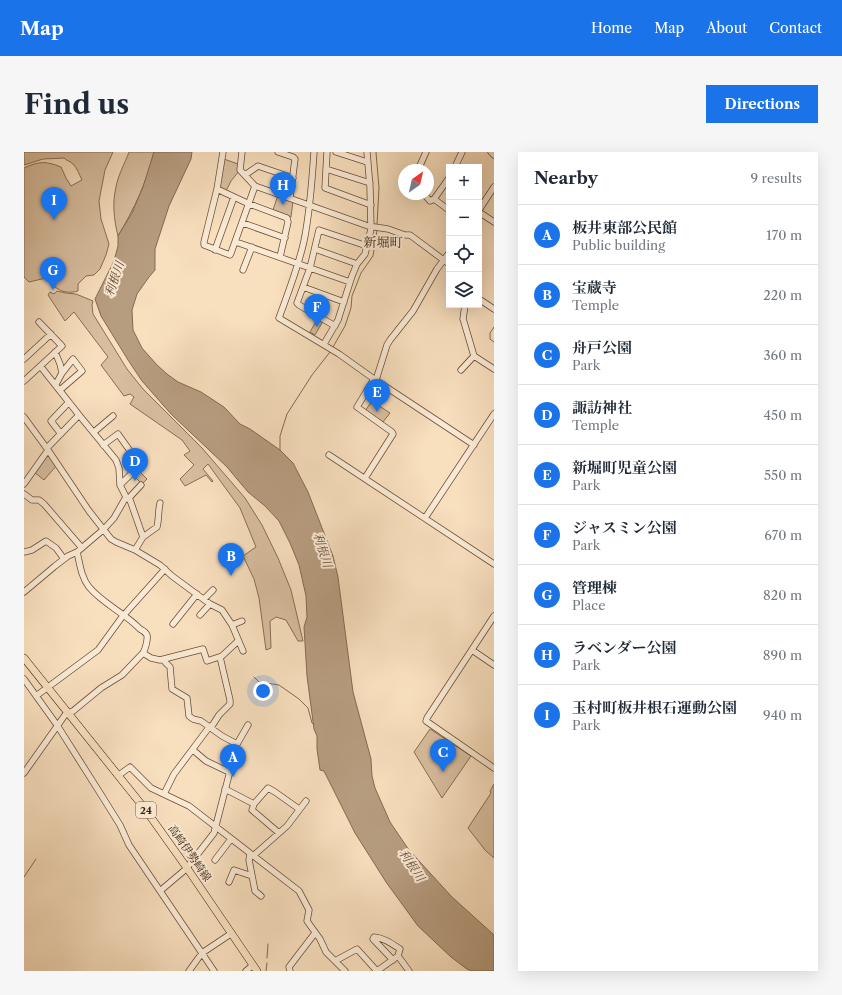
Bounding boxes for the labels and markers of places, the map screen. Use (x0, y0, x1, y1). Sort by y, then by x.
pin: H (270, 172, 296, 205)
pin: I (41, 187, 67, 220)
pin: G (40, 257, 66, 290)
pin: F (304, 294, 330, 327)
pin: E (364, 379, 390, 412)
pin: D (122, 448, 148, 481)
pin: B (218, 543, 244, 576)
pin: C (430, 739, 456, 772)
pin: A (220, 744, 246, 777)

